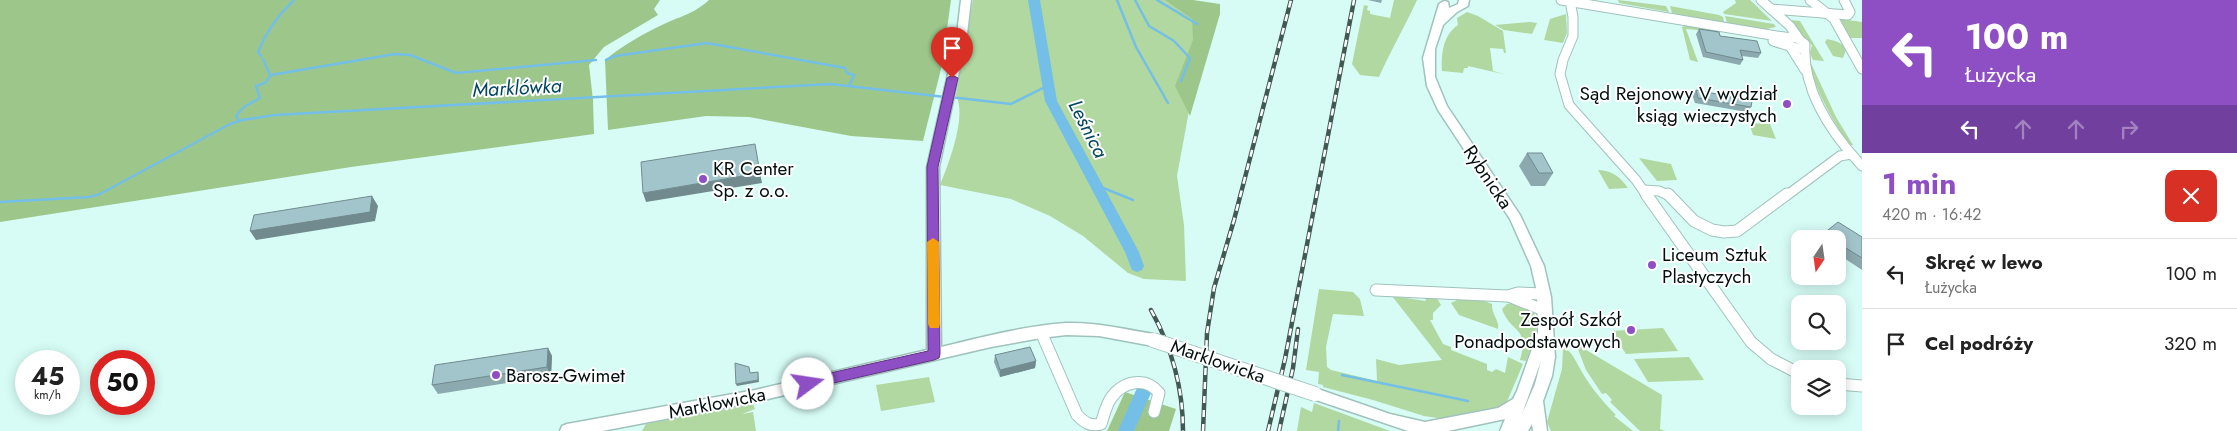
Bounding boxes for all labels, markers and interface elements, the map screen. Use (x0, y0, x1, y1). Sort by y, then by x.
text: 100 m (1965, 12, 2068, 62)
icon: left (1882, 20, 1947, 85)
pin (931, 27, 973, 78)
icon: arrive (938, 34, 966, 62)
text: Łużycka (1965, 58, 2036, 90)
water label: Marklówka (472, 71, 562, 105)
place label: Sąd Rejonowy V wydział ksiąg wieczystych (1580, 80, 1778, 129)
water label: Leśnica (1061, 95, 1115, 163)
marker: Sąd Rejonowy V wydział ksiąg wieczystych (1781, 98, 1793, 110)
icon: left (1956, 115, 1984, 143)
icon: ahead (2009, 115, 2037, 143)
icon: ahead (2062, 115, 2090, 143)
icon: right (2115, 115, 2143, 143)
street label: Rybnicka (1457, 140, 1519, 214)
place label: KR Center Sp. z o.o. (713, 155, 794, 204)
text: 1 min (1882, 162, 1956, 205)
button: close (2165, 170, 2217, 222)
marker: KR Center Sp. z o.o. (697, 173, 709, 185)
text: 420 m · 16:42 (1882, 203, 1981, 226)
north arrow (1791, 230, 1846, 285)
map controls (1791, 230, 1846, 415)
place label: Liceum Sztuk Plastyczych (1662, 241, 1768, 290)
text: Skręć w lewo (1925, 249, 2043, 276)
marker: Liceum Sztuk Plastyczych (1646, 259, 1658, 271)
icon: left (1882, 260, 1910, 288)
text: 100 m (2165, 260, 2217, 287)
text: Łużycka (1925, 276, 1977, 299)
button: search (1791, 295, 1846, 350)
place label: Zespół Szkół Ponadpodstawowych (1454, 306, 1622, 355)
marker: Zespół Szkół Ponadpodstawowych (1625, 324, 1637, 336)
icon: arrive (1882, 330, 1910, 358)
text: Cel podróży (1925, 330, 2033, 357)
text: 320 m (2164, 330, 2217, 357)
street label: Marklowicka (1167, 332, 1269, 390)
speed limit sign: 50 (90, 350, 155, 415)
position arrow (781, 357, 833, 409)
text: 45 (31, 358, 64, 394)
button: layers (1791, 360, 1846, 415)
place label: Barosz-Gwimet (506, 362, 625, 389)
marker: Barosz-Gwimet (490, 369, 502, 381)
street label: Marklowicka (666, 380, 768, 426)
text: km/h (34, 386, 61, 404)

